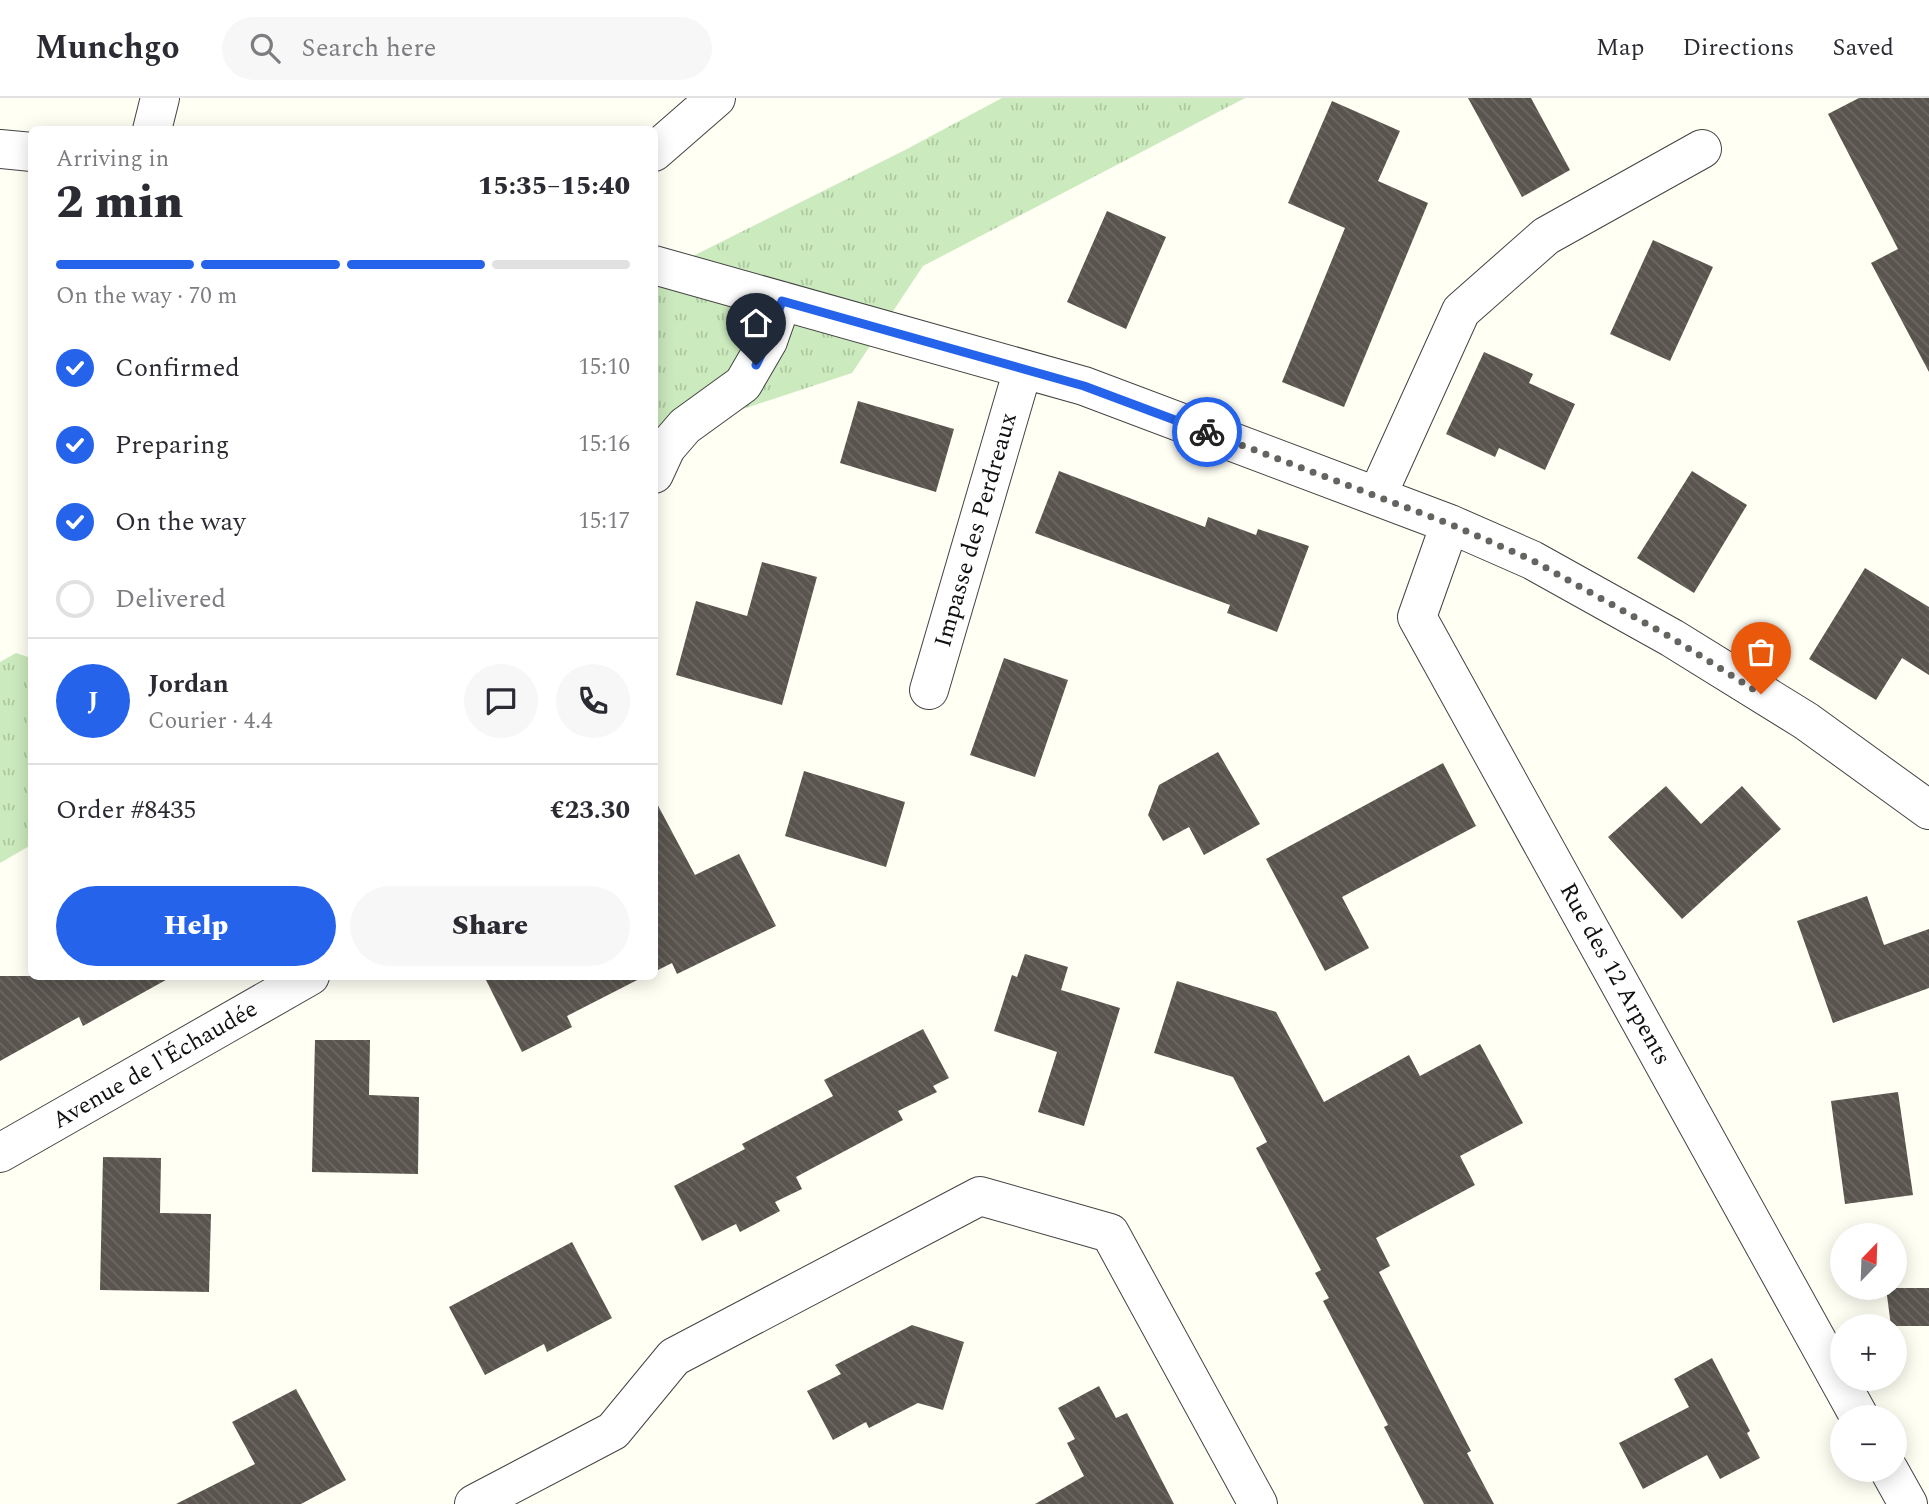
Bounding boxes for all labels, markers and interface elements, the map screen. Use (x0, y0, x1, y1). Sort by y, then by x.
search box (222, 17, 712, 80)
text: Munchgo (35, 23, 180, 73)
text: Search here (302, 28, 436, 68)
icon: search (246, 29, 284, 67)
text: Map (1596, 30, 1644, 66)
text: Directions (1682, 30, 1794, 66)
text: Saved (1832, 30, 1894, 66)
text: Arriving in (56, 142, 169, 177)
text: 15:35–15:40 (478, 166, 630, 206)
text: 2 min (56, 168, 183, 238)
text: On the way · 70 m (56, 279, 237, 314)
pin (726, 293, 786, 365)
icon: home (737, 304, 775, 342)
text: Confirmed (115, 348, 240, 388)
icon: check (56, 349, 94, 387)
text: 15:10 (578, 350, 630, 385)
courier (1172, 397, 1242, 467)
street label: Impasse des Perdreaux (925, 408, 1027, 652)
icon: bike (1188, 413, 1226, 451)
text: Preparing (115, 425, 229, 465)
icon: check (56, 426, 94, 464)
text: 15:16 (578, 427, 630, 462)
text: On the way (115, 502, 246, 542)
icon: check (56, 503, 94, 541)
text: 15:17 (578, 504, 630, 539)
text: Delivered (115, 579, 226, 619)
pin (1731, 622, 1791, 694)
icon: bag (1742, 633, 1780, 671)
text: Jordan (148, 664, 229, 704)
button: chat (464, 664, 538, 738)
button: phone (556, 664, 630, 738)
text: J (87, 681, 99, 721)
text: Courier · 4.4 (148, 704, 273, 739)
text: Order #8435 (56, 790, 196, 830)
text: €23.30 (550, 790, 630, 830)
street label: Rue des 12 Arpents (1550, 876, 1680, 1072)
button: Help (56, 886, 336, 966)
button: Share (350, 886, 630, 966)
street label: Avenue de l'Échaudée (45, 991, 265, 1139)
north arrow (1830, 1223, 1908, 1300)
map controls (1830, 1223, 1907, 1482)
button: + (1830, 1314, 1907, 1391)
button: − (1830, 1405, 1907, 1482)

